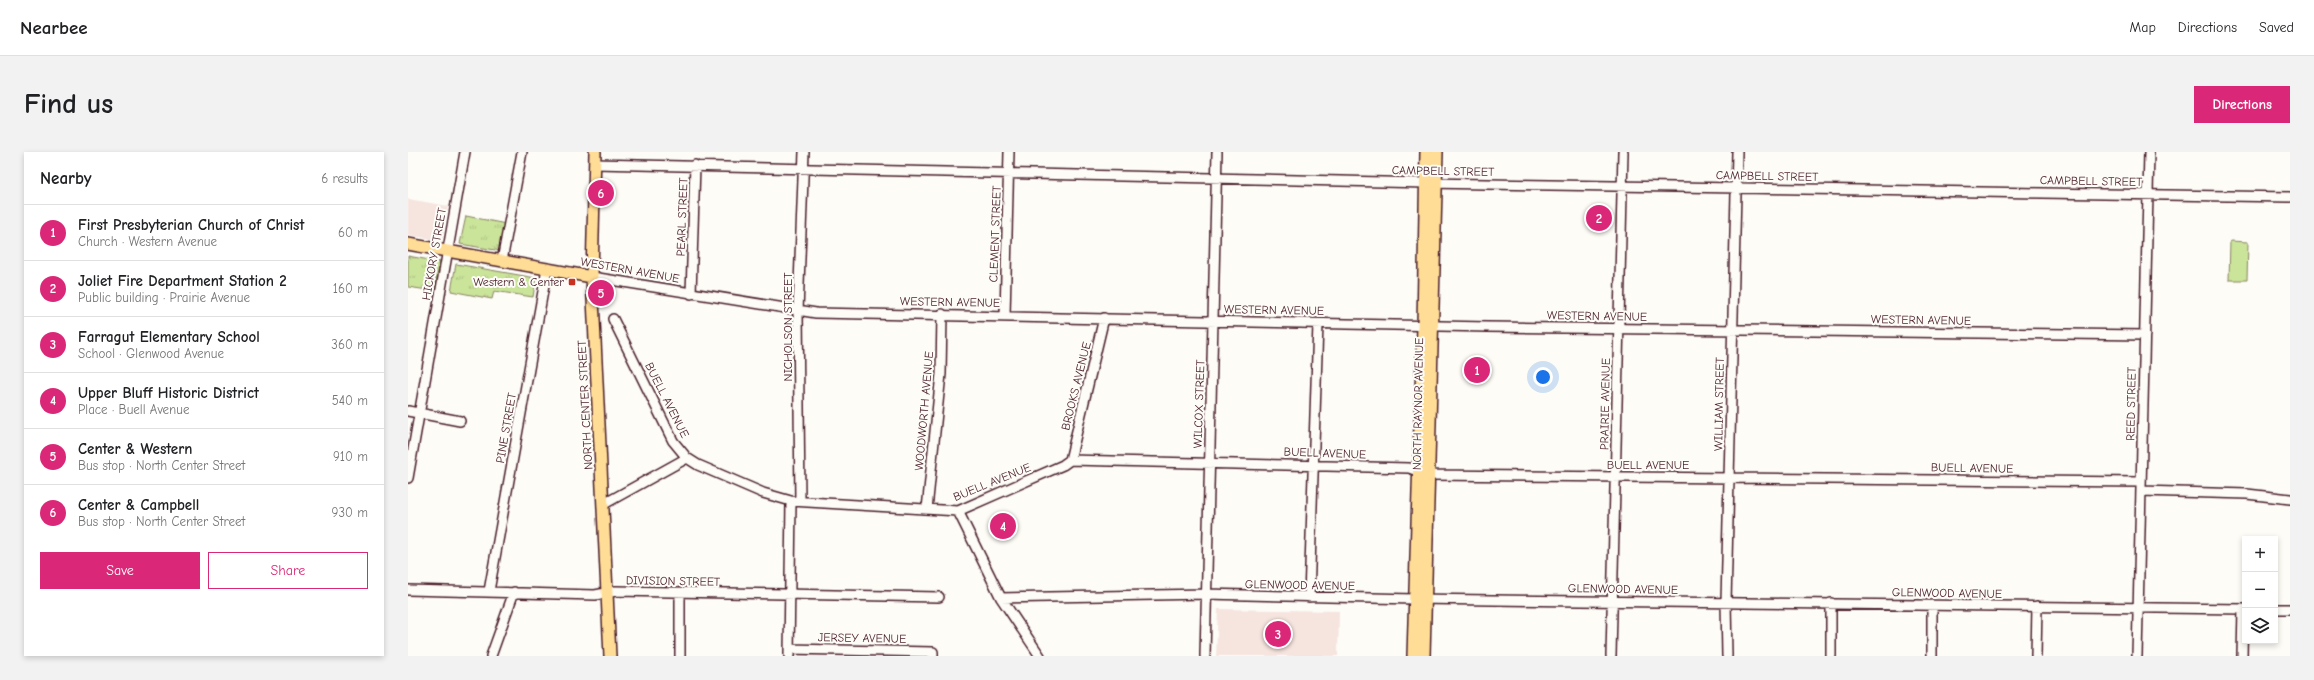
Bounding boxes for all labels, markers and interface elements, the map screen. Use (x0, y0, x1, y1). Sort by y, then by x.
text: Nearbee (20, 17, 88, 39)
text: Map (2129, 19, 2156, 36)
text: Directions (2178, 19, 2237, 36)
text: Saved (2259, 19, 2294, 36)
button: Directions (2194, 86, 2290, 123)
text: Find us (24, 88, 113, 120)
street label: CAMPBELL STREET (1392, 163, 1495, 179)
street label: CAMPBELL STREET (1716, 168, 1819, 184)
text: Nearby (40, 169, 91, 188)
text: 6 results (321, 171, 368, 186)
street label: CAMPBELL STREET (2040, 173, 2143, 189)
street label: PEARL STREET (674, 177, 690, 257)
pin: 6 (588, 178, 614, 208)
street label: CLEMENT STREET (986, 185, 1004, 283)
pin: 2 (1586, 203, 1612, 233)
street label: HICKORY STREET (419, 206, 449, 301)
text: First Presbyterian Church of Christ (78, 216, 304, 234)
text: 1 (50, 225, 56, 240)
text: 60 m (338, 225, 368, 240)
text: Church · Western Avenue (78, 234, 217, 249)
street label: WESTERN AVENUE (579, 254, 681, 286)
text: Joliet Fire Department Station 2 (78, 272, 287, 290)
street label: NICHOLSON STREET (781, 272, 795, 382)
place label: Western & Center (473, 275, 564, 289)
marker: Western & Center (567, 277, 577, 287)
pin: 5 (588, 278, 614, 308)
text: 2 (50, 281, 56, 296)
text: 160 m (333, 281, 368, 296)
text: Public building · Prairie Avenue (78, 290, 250, 305)
street label: WESTERN AVENUE (900, 294, 1000, 310)
street label: WESTERN AVENUE (1224, 302, 1324, 318)
street label: WESTERN AVENUE (1547, 308, 1647, 324)
street label: WESTERN AVENUE (1871, 312, 1971, 328)
text: Farragut Elementary School (78, 328, 260, 346)
text: 3 (50, 337, 56, 352)
text: 360 m (331, 337, 368, 352)
street label: NORTH RAYNOR AVENUE (1410, 338, 1426, 470)
street label: NORTH CENTER STREET (575, 339, 595, 470)
street label: BROOKS AVENUE (1058, 340, 1094, 432)
text: School · Glenwood Avenue (78, 346, 224, 361)
street label: WOODWORTH AVENUE (912, 351, 936, 471)
pin: 1 (1464, 355, 1490, 385)
street label: WILLIAM STREET (1711, 356, 1727, 451)
street label: PRAIRIE AVENUE (1597, 358, 1613, 450)
street label: WILCOX STREET (1190, 359, 1208, 449)
street label: BUELL AVENUE (642, 360, 692, 440)
street label: REED STREET (2123, 366, 2139, 441)
your location (1533, 367, 1553, 387)
text: Upper Bluff Historic District (78, 384, 259, 402)
street label: PINE STREET (493, 391, 519, 464)
text: 4 (50, 393, 56, 408)
text: 540 m (332, 393, 368, 408)
text: Place · Buell Avenue (78, 402, 189, 417)
text: Center & Western (78, 440, 192, 458)
street label: BUELL AVENUE (1284, 445, 1366, 461)
text: 5 (50, 449, 56, 464)
text: 910 m (333, 449, 368, 464)
text: Bus stop · North Center Street (78, 458, 245, 473)
street label: BUELL AVENUE (1607, 458, 1689, 472)
street label: BUELL AVENUE (951, 460, 1033, 504)
street label: BUELL AVENUE (1931, 460, 2013, 476)
text: Center & Campbell (78, 496, 199, 514)
text: 6 (50, 505, 56, 520)
text: 930 m (332, 505, 368, 520)
pin: 4 (990, 511, 1016, 541)
text: Bus stop · North Center Street (78, 514, 245, 529)
map controls (2242, 536, 2278, 644)
button: + (2242, 536, 2278, 572)
button: Save (40, 552, 200, 589)
button: Share (208, 552, 368, 589)
button: − (2242, 572, 2278, 608)
street label: DIVISION STREET (626, 573, 721, 589)
street label: GLENWOOD AVENUE (1245, 577, 1355, 593)
street label: GLENWOOD AVENUE (1568, 581, 1678, 597)
street label: GLENWOOD AVENUE (1892, 585, 2002, 601)
button: layers (2242, 608, 2278, 644)
pin: 3 (1265, 619, 1291, 649)
street label: JERSEY AVENUE (818, 630, 906, 646)

